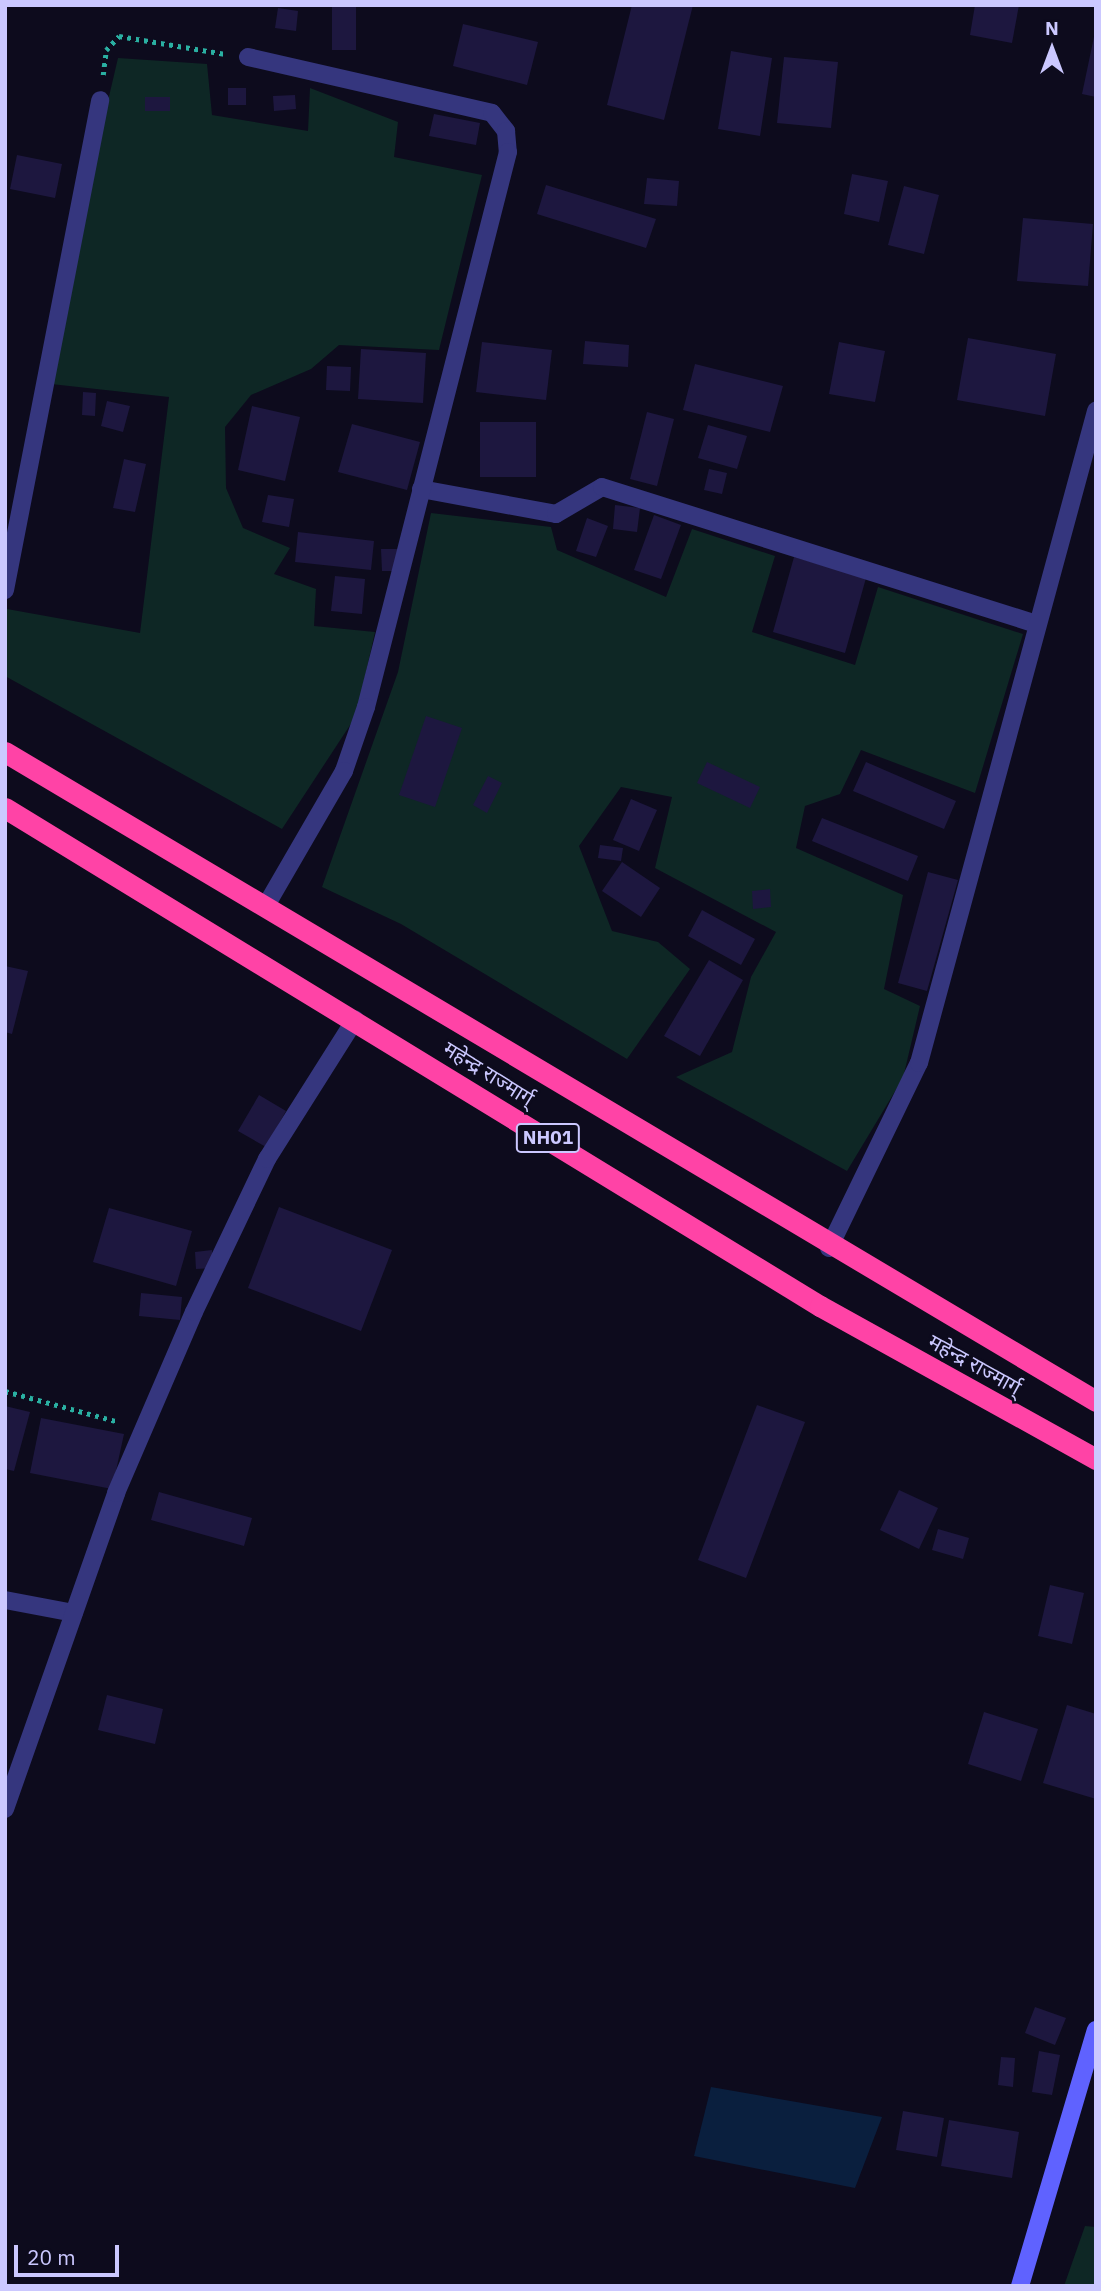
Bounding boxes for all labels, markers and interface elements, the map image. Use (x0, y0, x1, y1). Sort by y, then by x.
north arrow (1017, 14, 1087, 84)
text: N (1045, 16, 1059, 40)
street label: महेन्द्र राज्मार्ग् (439, 1035, 539, 1111)
road number: NH01 (515, 1122, 581, 1154)
street label: महेन्द्र राज्मार्ग् (924, 1328, 1026, 1400)
scale bar (18, 2232, 122, 2276)
text: 20 m (27, 2243, 76, 2271)

